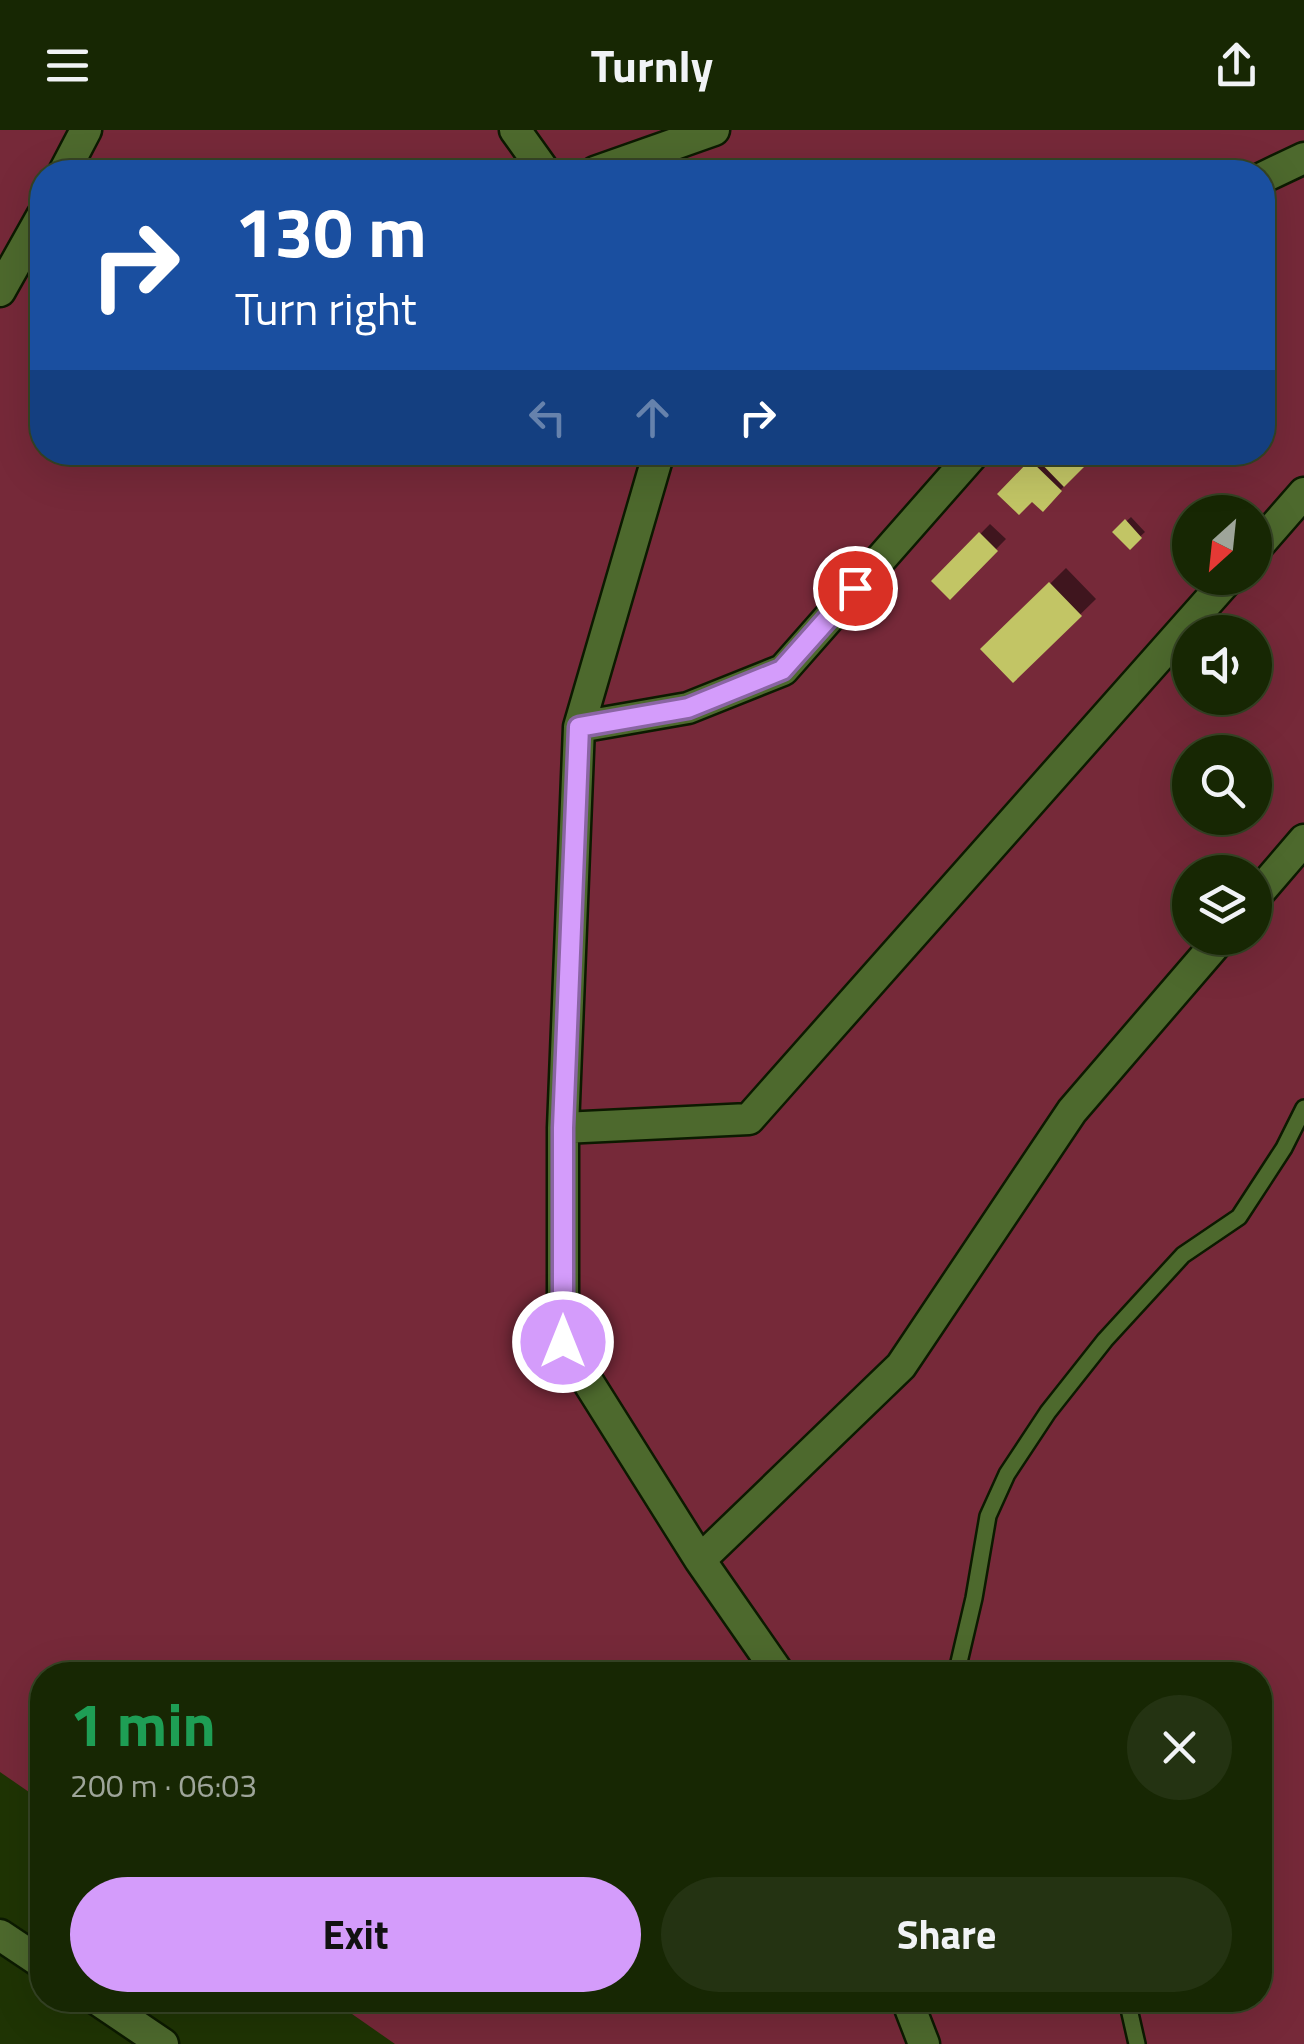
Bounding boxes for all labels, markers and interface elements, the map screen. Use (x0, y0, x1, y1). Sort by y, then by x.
text: Turnly (591, 31, 713, 99)
icon: menu (40, 38, 95, 93)
icon: share (1209, 38, 1264, 93)
text: 130 m (235, 178, 427, 284)
icon: right (70, 200, 200, 330)
text: Turn right (235, 274, 417, 342)
icon: left (520, 390, 575, 445)
icon: ahead (625, 390, 680, 445)
icon: right (730, 390, 785, 445)
north arrow (1172, 495, 1272, 595)
map controls (1172, 495, 1272, 955)
pin (813, 546, 898, 631)
icon: arrive (828, 561, 883, 616)
button: sound (1172, 615, 1272, 715)
button: search (1172, 735, 1272, 835)
button: layers (1172, 855, 1272, 955)
position arrow (511, 1290, 615, 1394)
text: 1 min (70, 1678, 216, 1769)
button: close (1127, 1695, 1232, 1800)
text: 200 m · 06:03 (70, 1761, 257, 1809)
button: Exit (70, 1877, 641, 1992)
button: Share (661, 1877, 1232, 1992)

